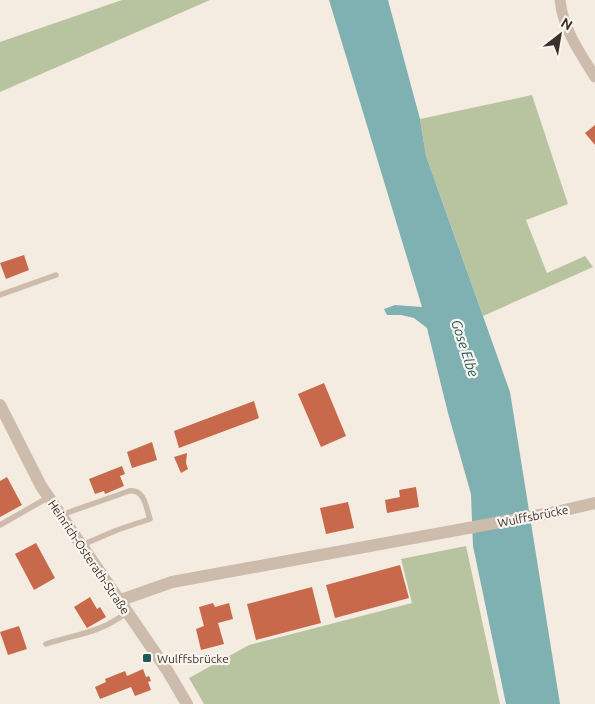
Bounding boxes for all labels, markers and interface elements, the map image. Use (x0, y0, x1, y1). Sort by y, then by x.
north arrow (535, 10, 585, 60)
text: N (558, 14, 575, 33)
water label: Gose Elbe (448, 317, 482, 379)
street label: Heinrich-Osterath-Straße (46, 497, 132, 617)
street label: Wulffsbrücke (497, 503, 569, 529)
marker: Wulffsbrücke (141, 652, 153, 664)
place label: Wulffsbrücke (157, 652, 229, 665)

